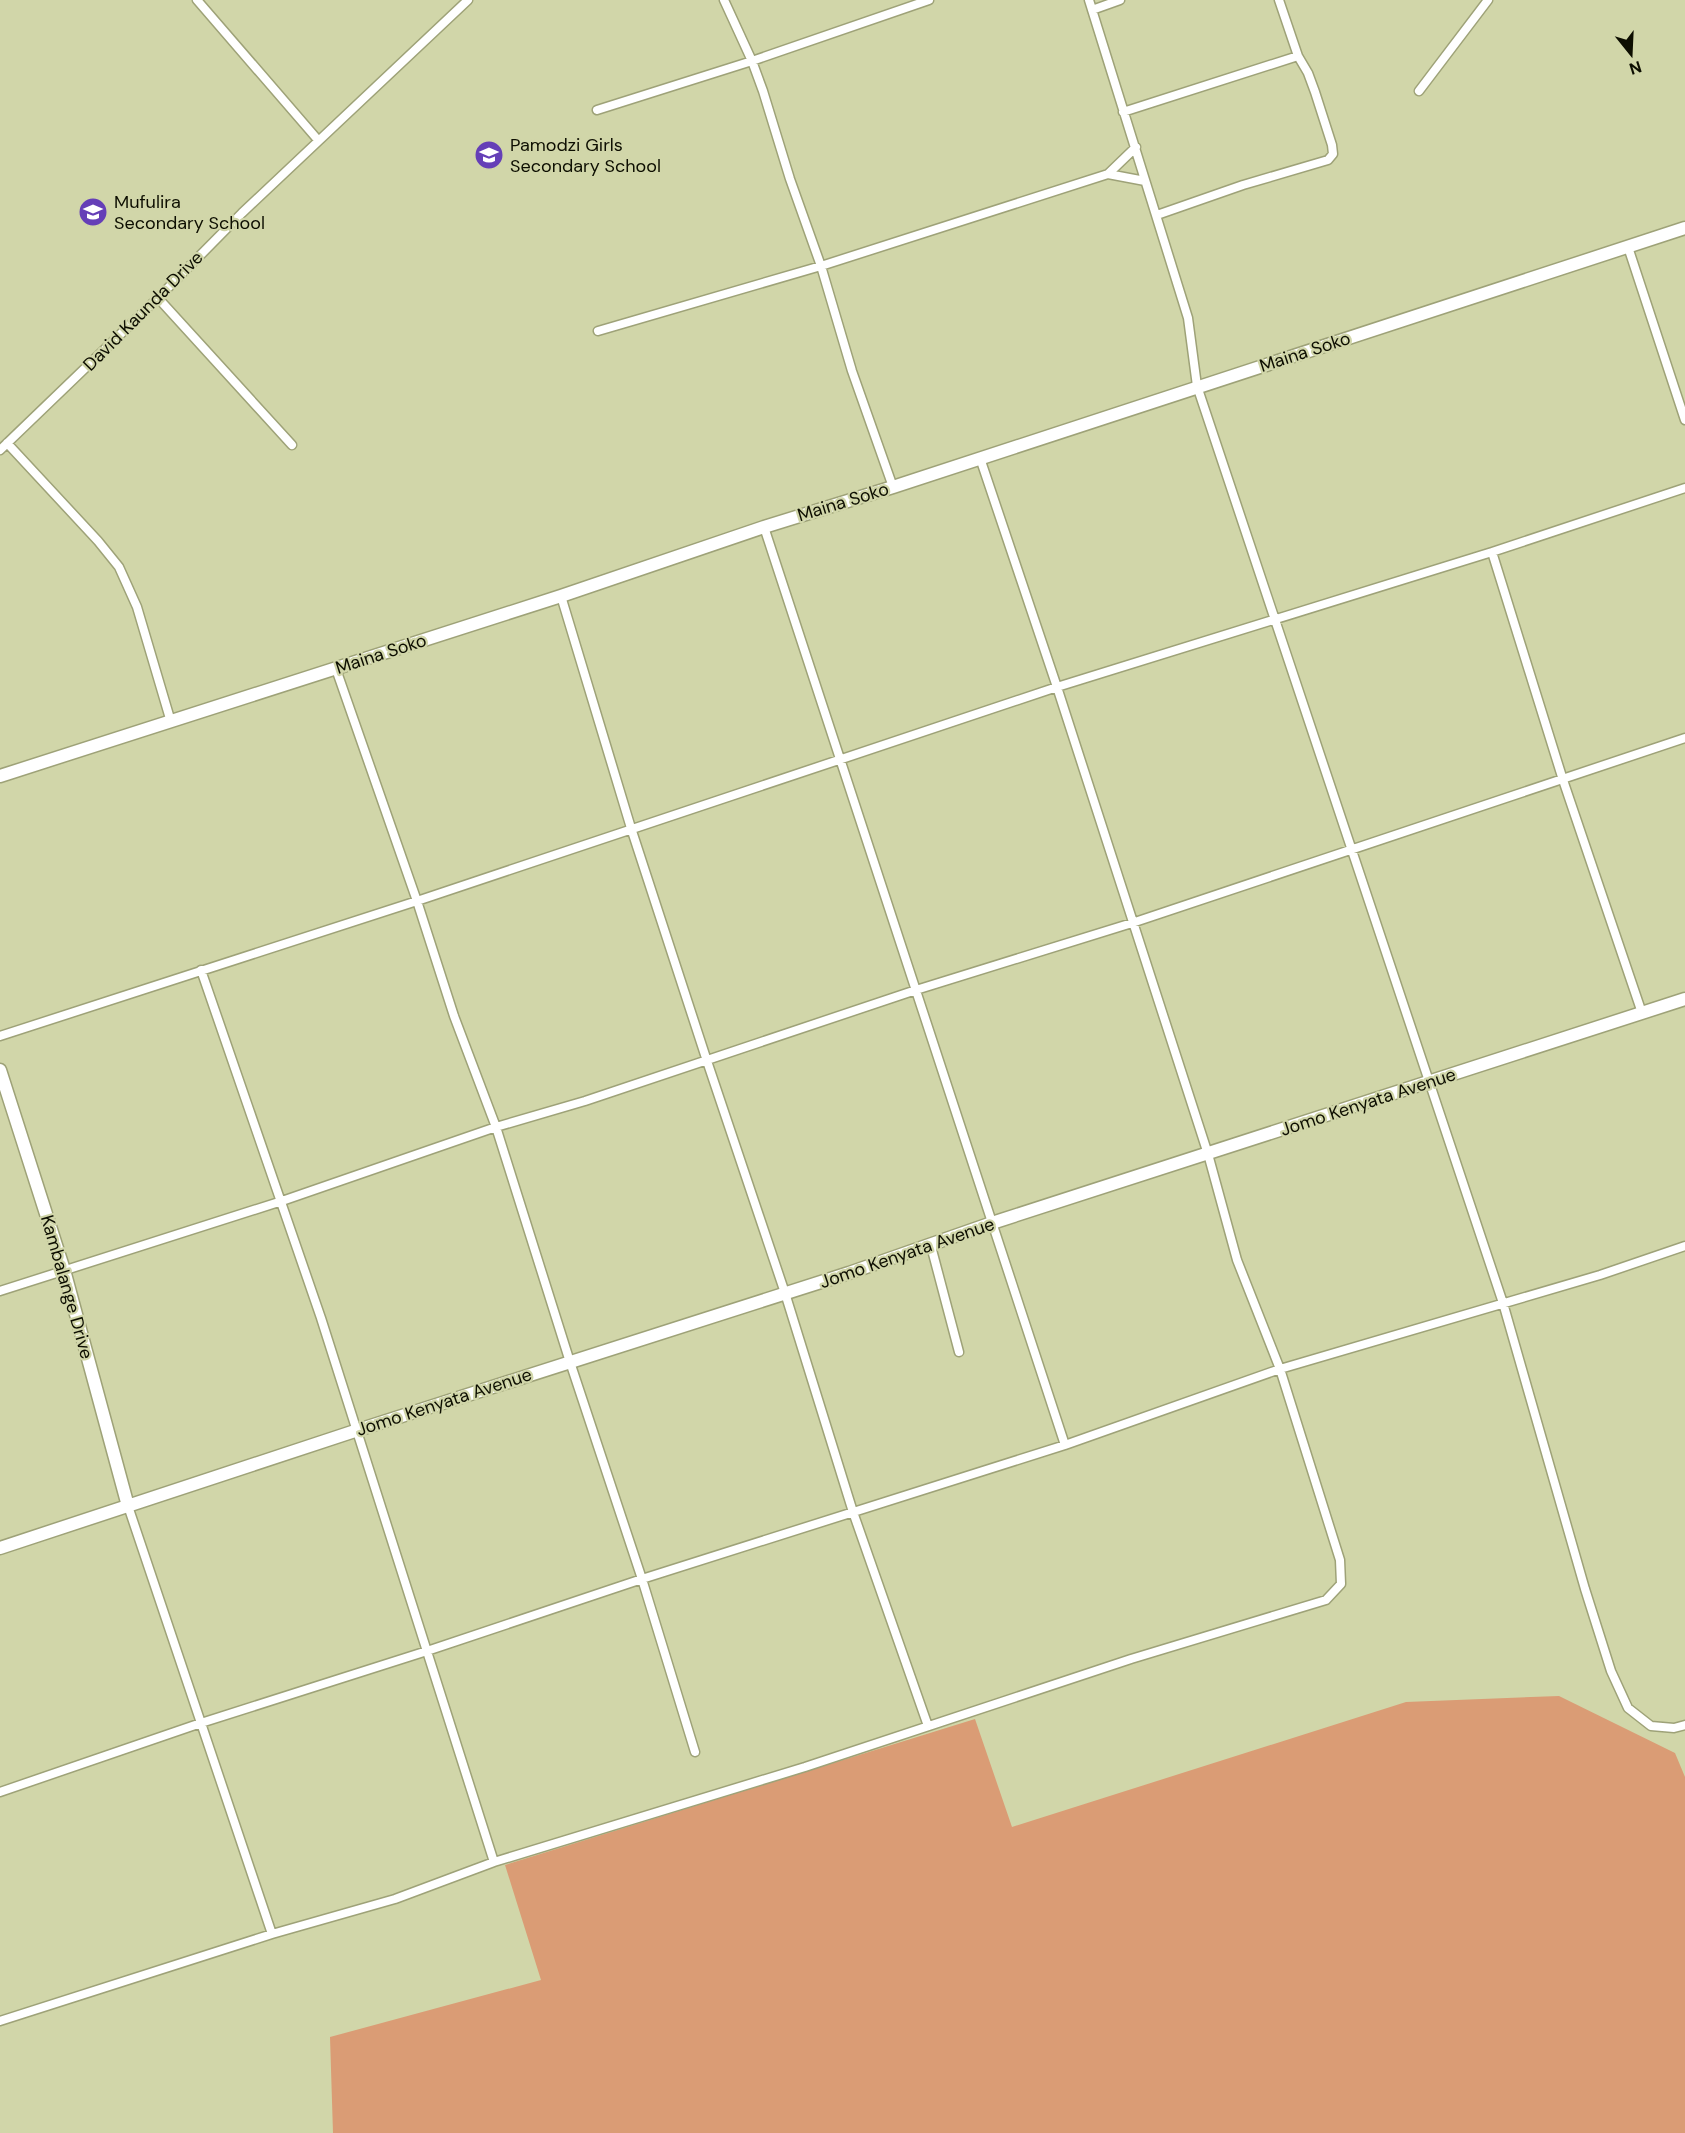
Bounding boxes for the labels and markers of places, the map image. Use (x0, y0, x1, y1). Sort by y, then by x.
place label: Pamodzi Girls Secondary School (510, 133, 661, 178)
school or university icon: Pamodzi Girls Secondary School (473, 139, 505, 171)
place label: Mufulira Secondary School (114, 190, 265, 235)
school or university icon: Mufulira Secondary School (77, 196, 109, 228)

